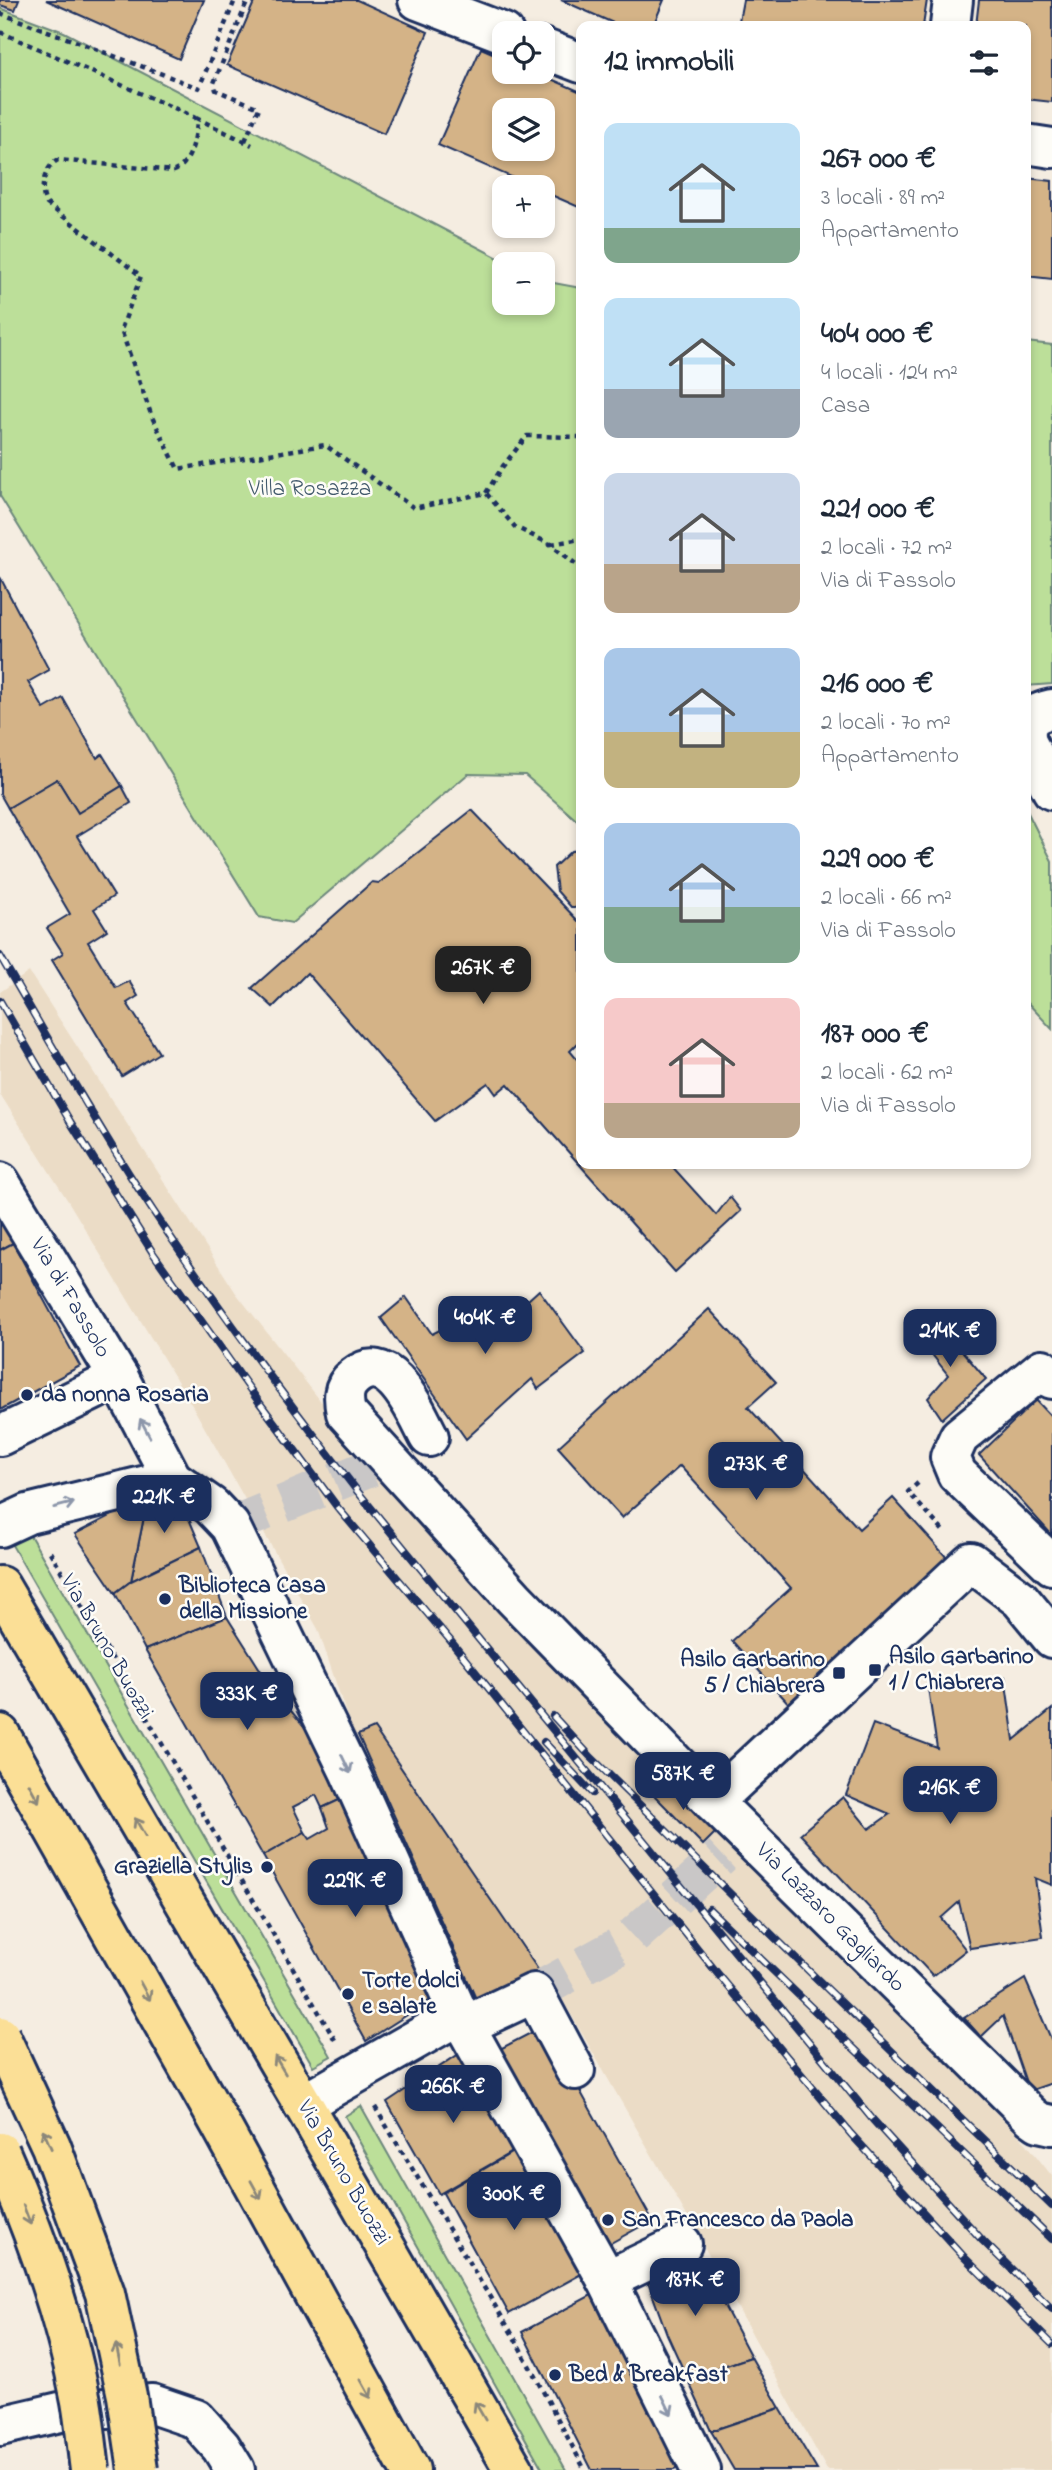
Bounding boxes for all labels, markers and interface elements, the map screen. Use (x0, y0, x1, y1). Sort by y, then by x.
map controls (492, 21, 555, 315)
button: locate (492, 21, 555, 84)
text: 12 immobili (604, 41, 734, 85)
icon: filters (965, 44, 1003, 82)
button: layers (492, 98, 555, 161)
text: 267 000 € (821, 138, 936, 182)
icon: home (660, 151, 744, 235)
button: + (492, 175, 555, 238)
text: 3 locali · 89 m² (821, 182, 945, 215)
text: Appartamento (821, 215, 959, 248)
button: − (492, 252, 555, 315)
text: 404 000 € (821, 313, 933, 357)
icon: home (660, 326, 744, 410)
text: 4 locali · 124 m² (821, 357, 958, 390)
text: Casa (821, 390, 870, 423)
park label: Villa Rosazza (248, 473, 371, 506)
text: 221 000 € (821, 488, 935, 532)
icon: home (660, 501, 744, 585)
text: 2 locali · 72 m² (821, 532, 952, 565)
text: Via di Fassolo (821, 565, 956, 598)
text: 216 000 € (821, 663, 933, 707)
icon: home (660, 676, 744, 760)
text: 2 locali · 70 m² (821, 707, 951, 740)
text: Appartamento (821, 740, 959, 773)
text: 229 000 € (821, 838, 935, 882)
icon: home (660, 851, 744, 935)
text: 2 locali · 66 m² (821, 882, 952, 915)
text: Via di Fassolo (821, 915, 956, 948)
pin: 267K € (426, 946, 540, 1006)
text: 267K € (451, 952, 515, 985)
text: 187 000 € (821, 1013, 929, 1057)
icon: home (660, 1026, 744, 1110)
text: 2 locali · 62 m² (821, 1057, 953, 1090)
text: Via di Fassolo (821, 1090, 956, 1123)
street label: Via di Fassolo (21, 1231, 119, 1364)
pin: 404K € (428, 1296, 542, 1356)
text: 404K € (454, 1302, 516, 1335)
pin: 214K € (893, 1310, 1007, 1369)
text: 214K € (919, 1315, 981, 1348)
place label: da nonna Rosaria (41, 1379, 209, 1412)
marker: da nonna Rosaria (19, 1387, 35, 1403)
one-way arrow (138, 1419, 152, 1439)
pin: 273K € (699, 1442, 813, 1502)
text: 273K € (724, 1448, 788, 1481)
pin: 221K € (107, 1476, 221, 1535)
text: 221K € (132, 1481, 196, 1514)
one-way arrow (52, 1498, 75, 1511)
street label: Via Bruno Buozzi (50, 1567, 161, 1726)
place label: Biblioteca Casa della Missione (178, 1570, 326, 1629)
marker: Biblioteca Casa della Missione (157, 1591, 173, 1607)
place label: Asilo Garbarino 1 / Chiabrera (889, 1641, 1034, 1700)
place label: Asilo Garbarino 5 / Chiabrera (680, 1644, 825, 1703)
marker: Asilo Garbarino 1 / Chiabrera (867, 1662, 883, 1678)
marker: Asilo Garbarino 5 / Chiabrera (831, 1665, 847, 1681)
pin: 333K € (190, 1672, 304, 1732)
text: 333K € (216, 1678, 278, 1711)
pin: 587K € (626, 1752, 740, 1812)
one-way arrow (339, 1753, 353, 1774)
text: 587K € (651, 1758, 715, 1791)
pin: 216K € (893, 1766, 1007, 1826)
text: 216K € (919, 1772, 981, 1805)
one-way arrow (27, 1783, 41, 1803)
one-way arrow (133, 1817, 146, 1838)
street label: Via Lazzaro Gagliardo (746, 1835, 913, 2001)
place label: Graziella Stylis (114, 1851, 253, 1886)
marker: Graziella Stylis (259, 1859, 275, 1875)
pin: 229K € (298, 1860, 412, 1919)
text: 229K € (324, 1865, 386, 1898)
place label: Torte dolci e salate (362, 1965, 460, 2024)
one-way arrow (138, 1981, 152, 2001)
marker: Torte dolci e salate (340, 1986, 356, 2002)
one-way arrow (273, 2056, 287, 2076)
pin: 266K € (396, 2066, 510, 2125)
text: 266K € (421, 2071, 485, 2104)
street label: Via Bruno Buozzi (287, 2093, 398, 2252)
one-way arrow (40, 2129, 53, 2150)
pin: 300K € (457, 2172, 571, 2232)
text: 300K € (483, 2178, 545, 2211)
one-way arrow (250, 2179, 263, 2200)
one-way arrow (22, 2204, 34, 2226)
place label: San Francesco da Paola (622, 2204, 853, 2237)
marker: San Francesco da Paola (600, 2212, 616, 2228)
pin: 187K € (638, 2258, 752, 2318)
text: 187K € (666, 2264, 724, 2297)
one-way arrow (111, 2343, 125, 2366)
place label: Bed & Breakfast (568, 2359, 728, 2392)
marker: Bed & Breakfast (547, 2367, 563, 2383)
one-way arrow (359, 2379, 373, 2399)
one-way arrow (661, 2394, 675, 2415)
one-way arrow (473, 2401, 487, 2421)

